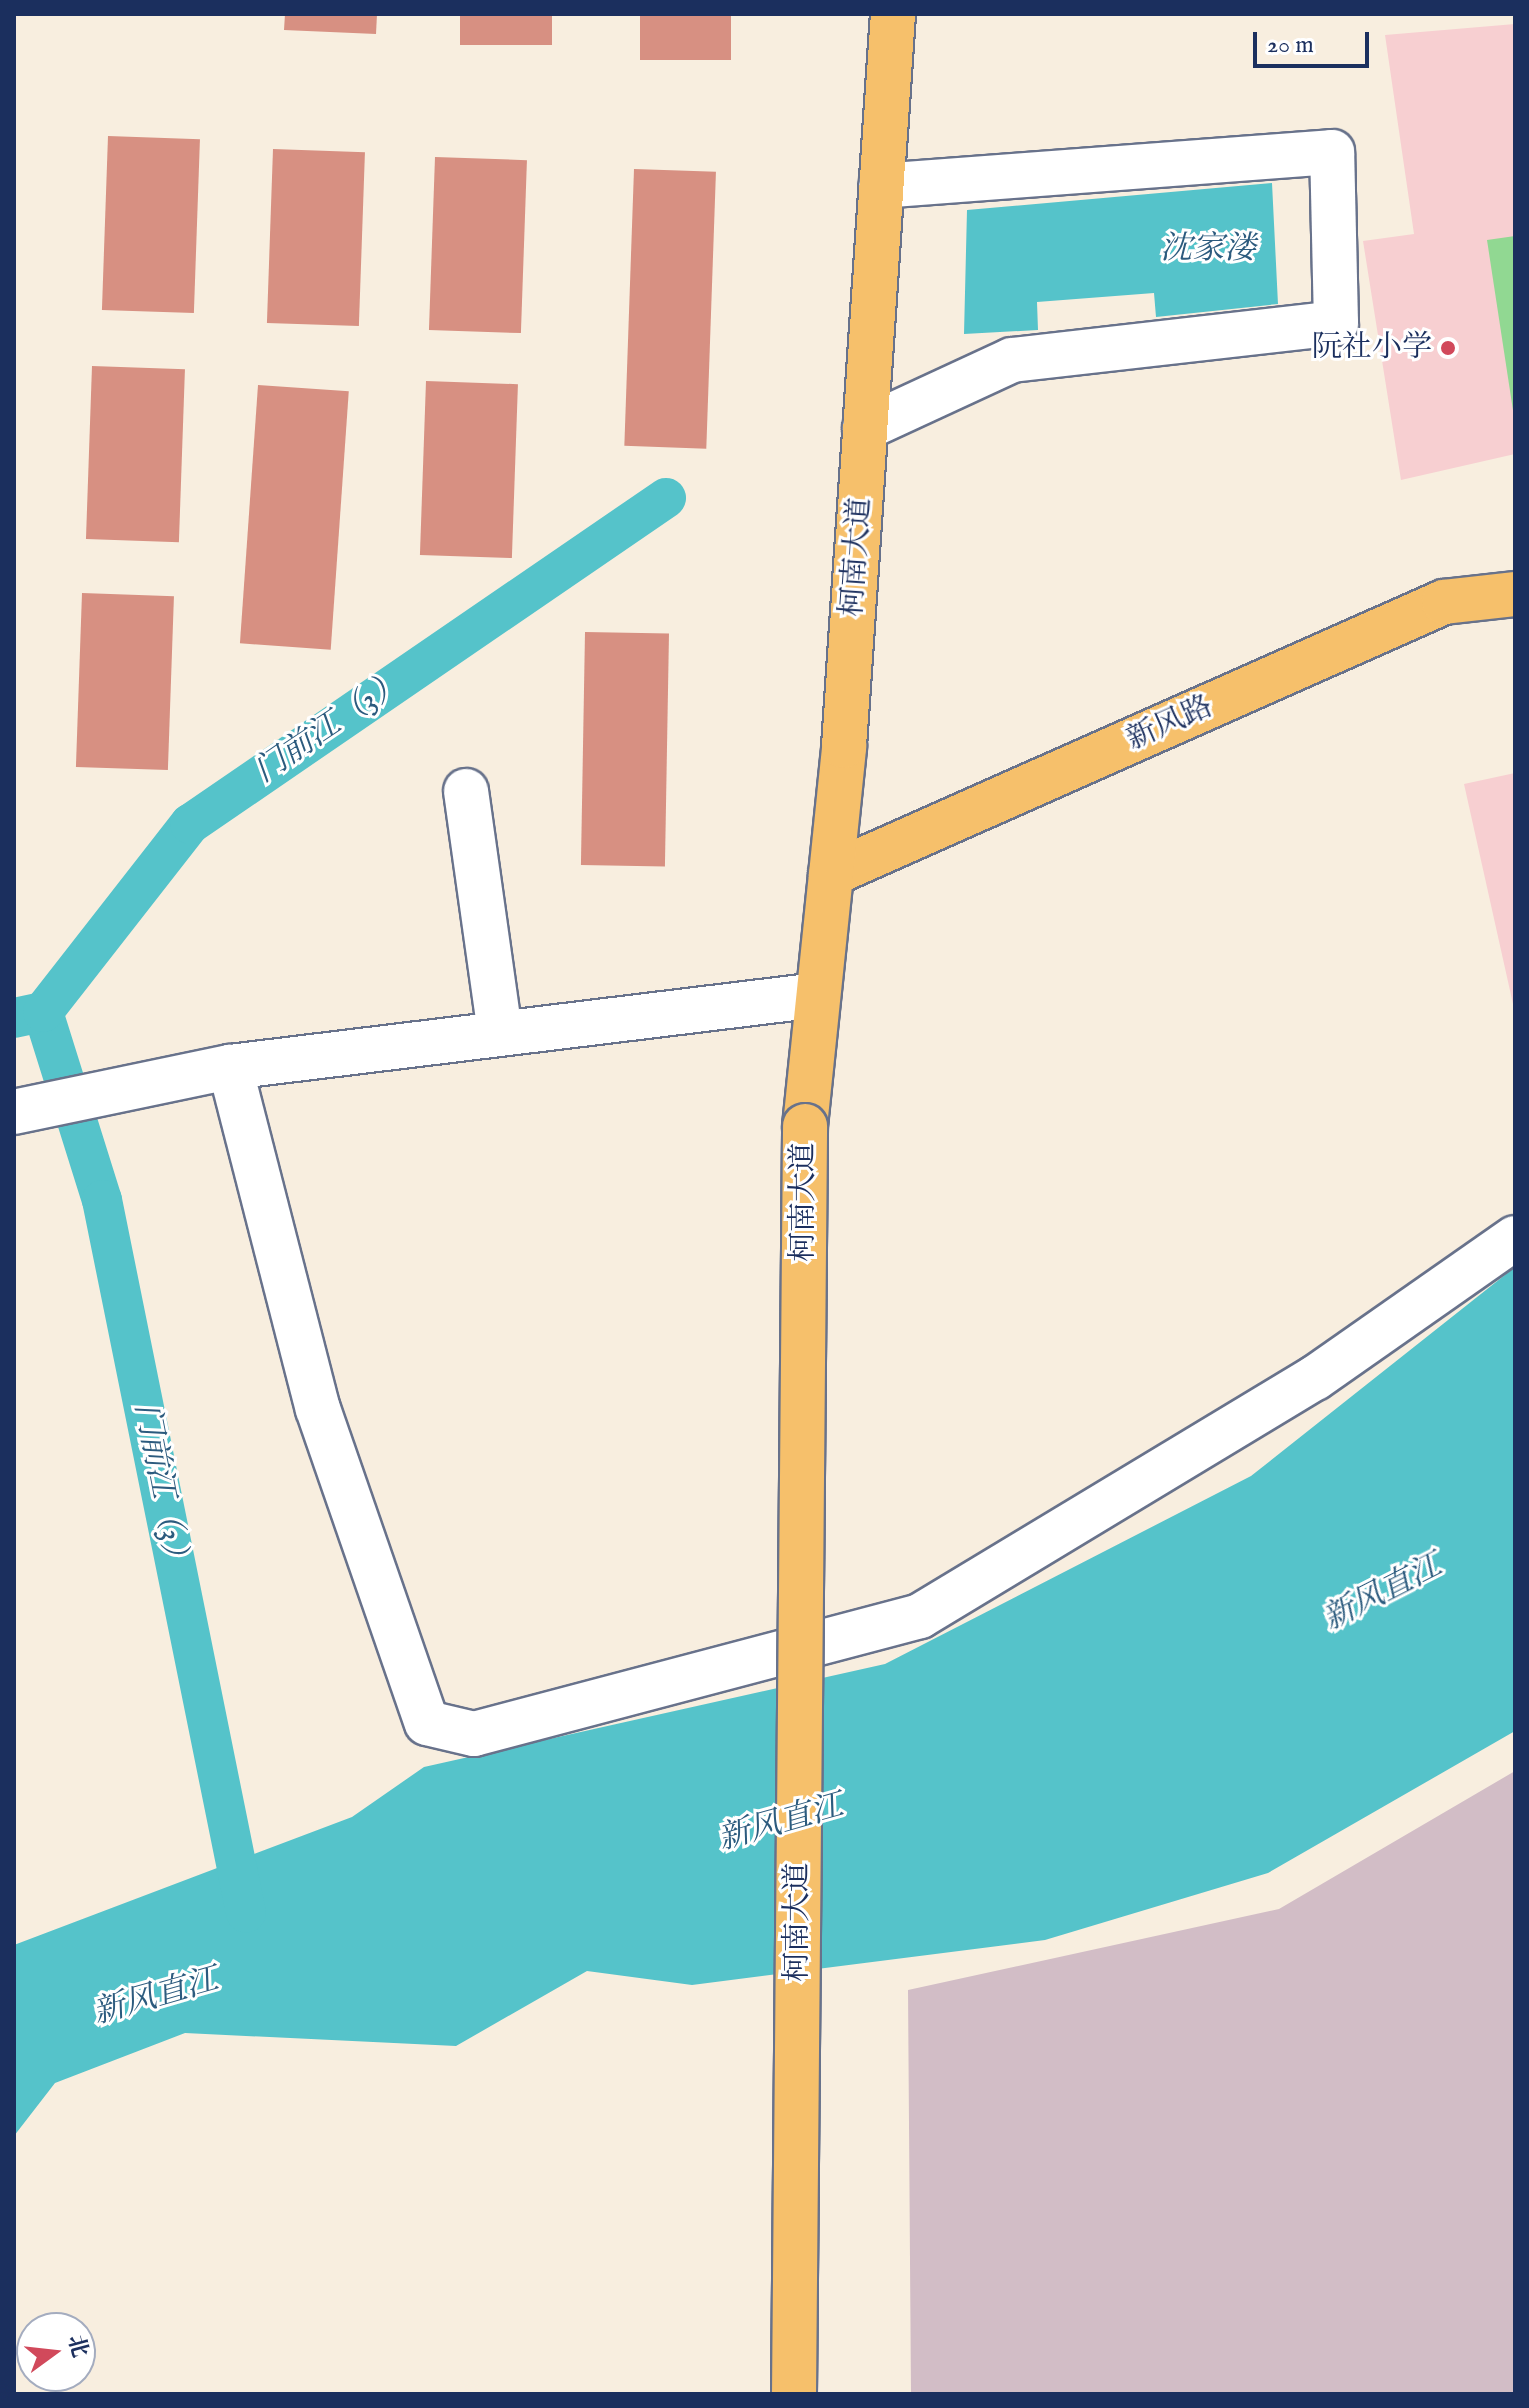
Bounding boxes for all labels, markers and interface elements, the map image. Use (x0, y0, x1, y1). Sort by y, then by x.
scale bar (1257, 16, 1373, 66)
text: 20 m (1267, 30, 1314, 61)
water label: 沈家溇 (1160, 231, 1256, 269)
place label: 阮社小学 (1312, 330, 1432, 366)
marker: 阮社小学 (1439, 339, 1457, 357)
street label: 柯南大道 (835, 496, 879, 618)
water label: 门前江（3） (248, 664, 412, 792)
street label: 新风路 (1122, 689, 1218, 759)
street label: 柯南大道 (786, 1142, 822, 1262)
water label: 门前江（3） (125, 1400, 195, 1576)
water label: 新风直江 (1317, 1548, 1449, 1640)
water label: 新风直江 (714, 1788, 848, 1860)
street label: 柯南大道 (780, 1862, 816, 1982)
water label: 新风直江 (89, 1962, 223, 2034)
north arrow (16, 2312, 96, 2392)
text: 北 (61, 2332, 94, 2361)

